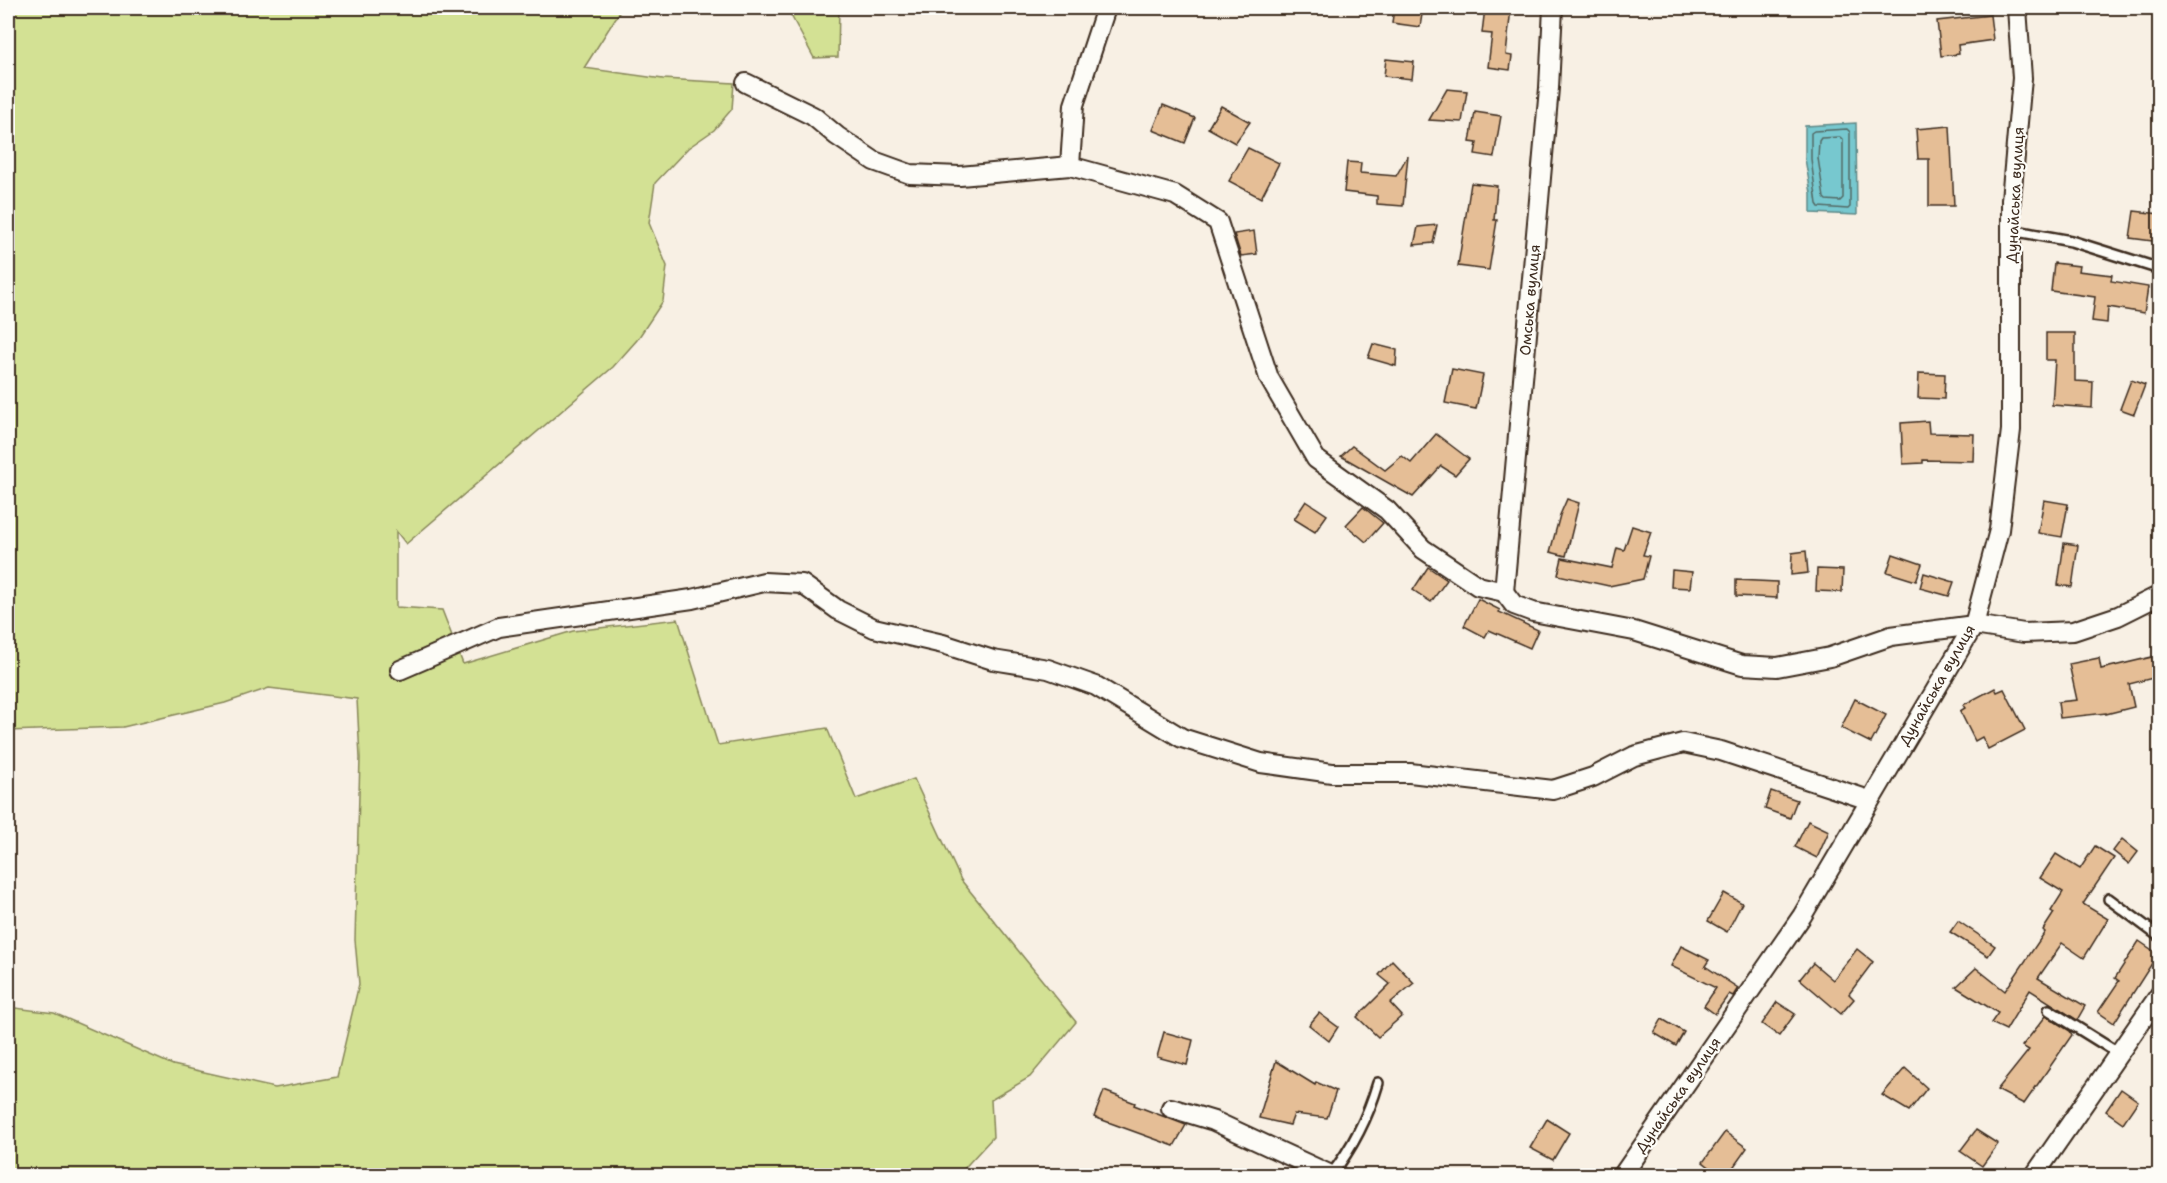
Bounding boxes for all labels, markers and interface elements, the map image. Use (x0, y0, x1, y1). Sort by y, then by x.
street label: Дунайська вулиця (2001, 126, 2029, 264)
street label: Омська вулиця (1515, 244, 1545, 356)
street label: Дунайська вулиця (1894, 621, 1980, 749)
street label: Дунайська вулиця (1631, 1033, 1725, 1157)

